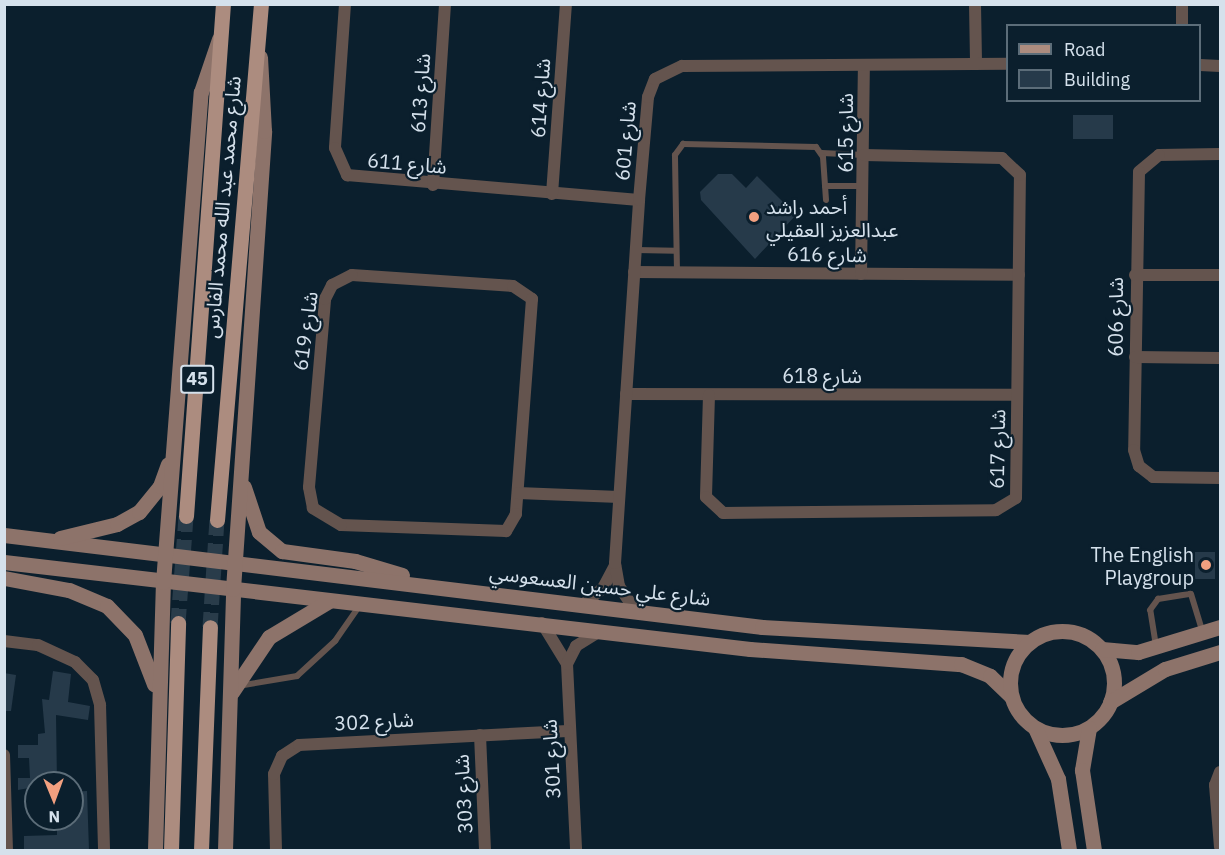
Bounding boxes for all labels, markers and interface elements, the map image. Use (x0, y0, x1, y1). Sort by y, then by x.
legend (1006, 24, 1201, 102)
text: Road (1064, 38, 1105, 61)
street label: شارع 613 (405, 52, 435, 134)
street label: شارع 614 (525, 57, 555, 139)
text: Building (1064, 68, 1130, 91)
street label: شارع محمد عبد الله محمد الفارس (199, 75, 245, 339)
street label: شارع 615 (833, 93, 857, 173)
street label: شارع 601 (610, 100, 640, 182)
street label: شارع 611 (366, 148, 448, 178)
place label: أحمد راشد عبدالعزيز العقيلي (766, 194, 898, 241)
marker: أحمد راشد عبدالعزيز العقيلي (747, 210, 761, 224)
street label: شارع 616 (787, 241, 867, 267)
street label: شارع 606 (1103, 277, 1127, 357)
street label: شارع 619 (288, 290, 322, 372)
street label: شارع 618 (782, 363, 862, 387)
road number: 45 (179, 364, 215, 394)
street label: شارع 617 (984, 409, 1010, 489)
place label: The English Playgroup (1090, 542, 1194, 589)
marker: The English Playgroup (1199, 558, 1213, 572)
street label: شارع علي حسين العسعوسي (488, 560, 712, 610)
street label: شارع 302 (334, 707, 414, 735)
street label: شارع 301 (537, 719, 565, 799)
street label: شارع 303 (449, 754, 477, 834)
north arrow (24, 771, 84, 831)
text: N (48, 807, 60, 827)

